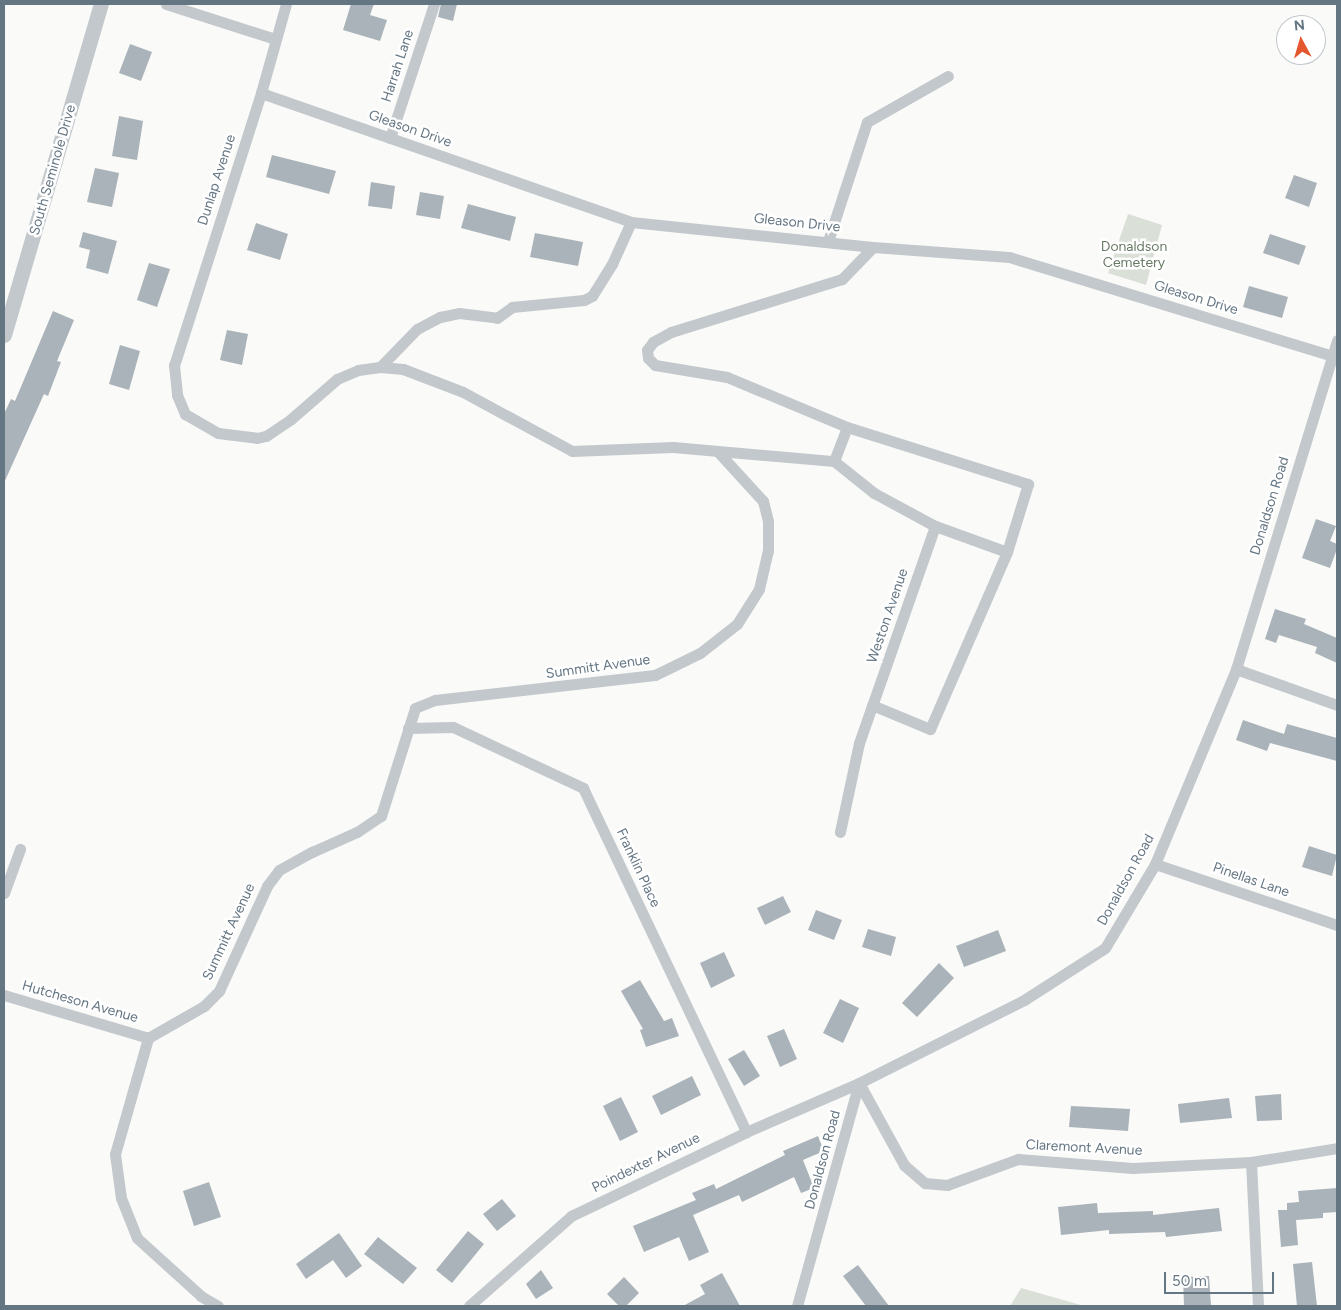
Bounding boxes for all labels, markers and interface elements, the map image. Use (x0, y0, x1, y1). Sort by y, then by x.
north arrow (1276, 15, 1326, 65)
text: N (1293, 17, 1306, 35)
street label: Harrah Lane (378, 28, 418, 104)
street label: South Seminole Drive (26, 103, 80, 237)
street label: Gleason Drive (366, 107, 454, 151)
street label: Dunlap Avenue (194, 132, 240, 228)
street label: Gleason Drive (753, 210, 841, 236)
park label: Donaldson Cemetery (1101, 239, 1167, 272)
street label: Gleason Drive (1152, 277, 1240, 319)
street label: Donaldson Road (1247, 455, 1293, 557)
street label: Weston Avenue (864, 566, 912, 666)
street label: Summitt Avenue (545, 651, 651, 683)
street label: Franklin Place (612, 826, 664, 910)
street label: Donaldson Road (1094, 831, 1158, 929)
street label: Pinellas Lane (1210, 859, 1292, 901)
street label: Summitt Avenue (199, 881, 259, 983)
street label: Hutcheson Avenue (20, 977, 140, 1027)
street label: Donaldson Road (802, 1109, 844, 1211)
street label: Poindexter Avenue (589, 1130, 703, 1196)
street label: Claremont Avenue (1025, 1137, 1143, 1159)
scale bar (1166, 1262, 1276, 1294)
text: 50 m (1172, 1272, 1207, 1290)

